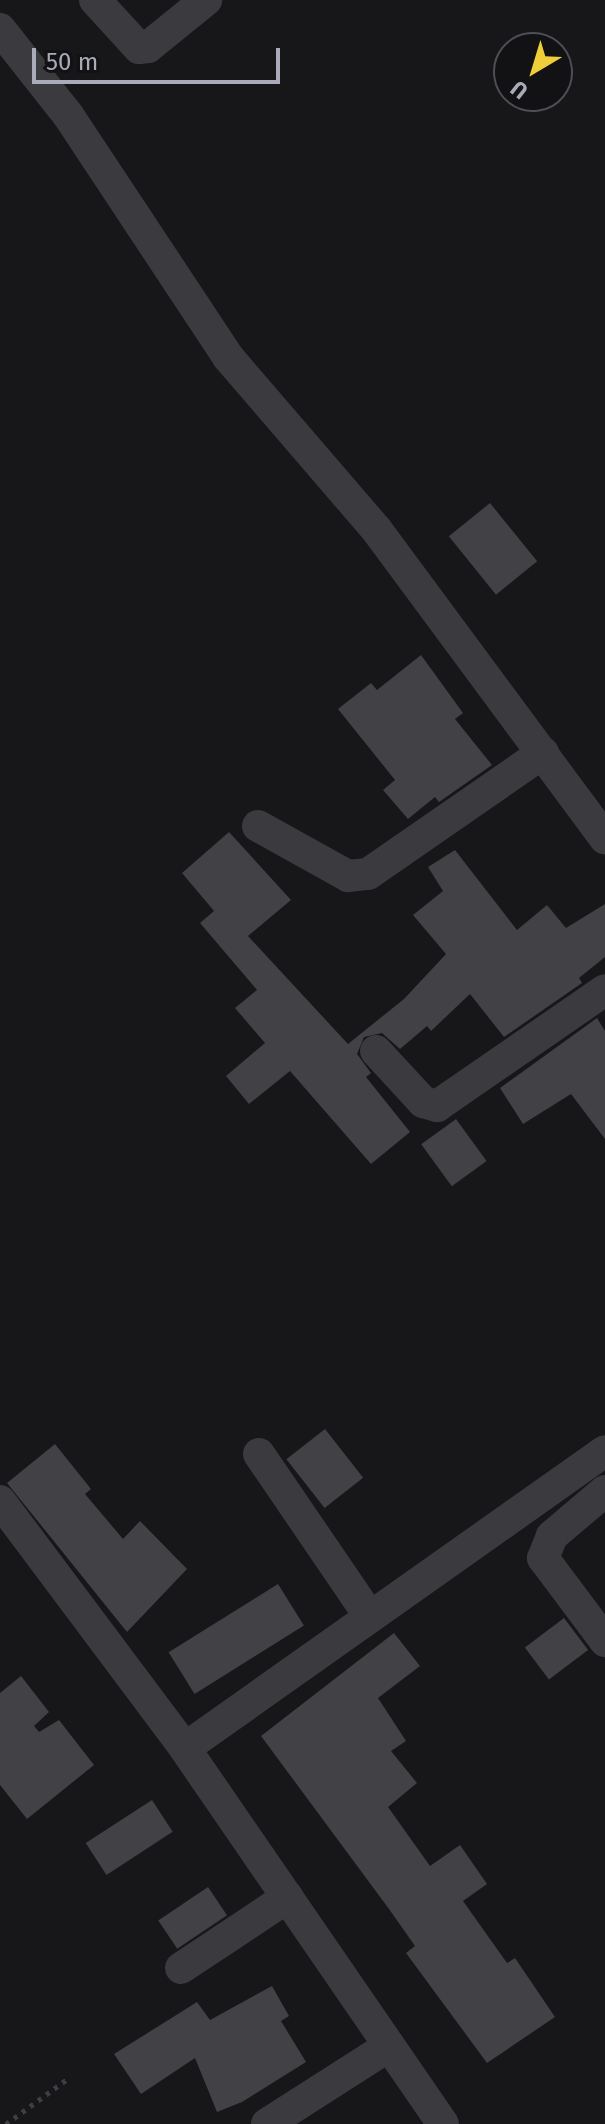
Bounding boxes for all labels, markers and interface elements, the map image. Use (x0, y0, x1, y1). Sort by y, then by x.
scale bar (36, 32, 284, 82)
north arrow (493, 32, 573, 112)
text: 50 m (46, 48, 98, 76)
text: U (505, 75, 533, 105)

